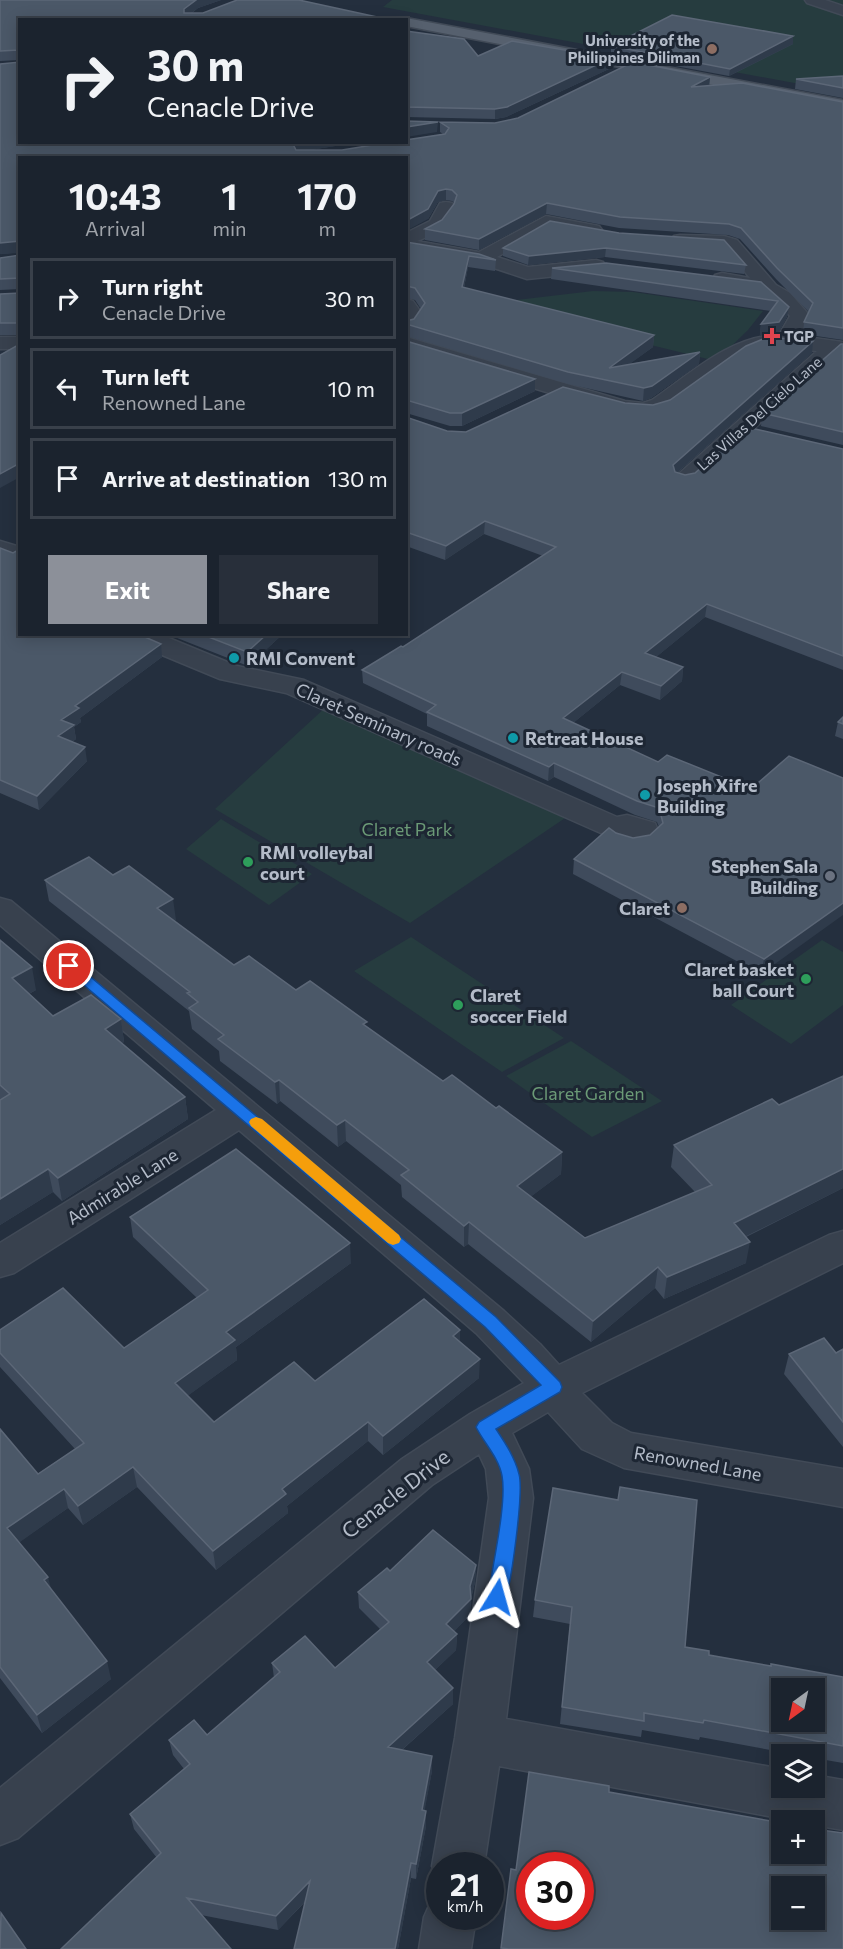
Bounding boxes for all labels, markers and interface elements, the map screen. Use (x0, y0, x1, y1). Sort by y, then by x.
place label: University of the Philippines Diliman (568, 31, 700, 66)
text: 30 m (147, 38, 244, 90)
icon: right (48, 42, 126, 120)
marker: University of the Philippines Diliman (705, 42, 719, 56)
text: Cenacle Drive (147, 90, 314, 123)
text: 10:43 (69, 173, 162, 217)
text: 1 (221, 173, 238, 217)
text: 170 (297, 173, 357, 217)
text: Arrival (85, 216, 145, 240)
text: min (212, 216, 247, 240)
text: m (319, 216, 336, 240)
text: Turn right (102, 273, 203, 300)
icon: right (51, 282, 84, 315)
text: 30 m (325, 285, 375, 312)
text: Cenacle Drive (102, 300, 226, 324)
place label: TGP (784, 327, 814, 345)
marker: TGP (765, 329, 779, 343)
street label: Las Villas Del Cielo Lane (693, 352, 825, 474)
text: Turn left (102, 363, 189, 390)
icon: left (51, 372, 84, 405)
text: 10 m (328, 375, 375, 402)
text: Renowned Lane (102, 390, 246, 414)
icon: arrive (51, 462, 84, 495)
text: Arrive at destination (102, 465, 310, 492)
text: 130 m (328, 465, 388, 492)
button: Exit (48, 555, 207, 624)
button: Share (219, 555, 378, 624)
place label: RMI Convent (246, 647, 355, 669)
marker: RMI Convent (227, 651, 241, 665)
street label: Claret Seminary roads (293, 678, 465, 770)
place label: Retreat House (525, 727, 643, 749)
marker: Retreat House (506, 731, 520, 745)
place label: Joseph Xifre Building (657, 774, 758, 817)
marker: Joseph Xifre Building (638, 788, 652, 802)
park label: Claret Park (361, 818, 453, 840)
place label: RMI volleybal court (260, 841, 373, 884)
marker: RMI volleybal court (241, 855, 255, 869)
place label: Stephen Sala Building (711, 855, 818, 898)
marker: Stephen Sala Building (823, 869, 837, 883)
place label: Claret (619, 897, 670, 919)
marker: Claret (675, 901, 689, 915)
pin (43, 940, 94, 991)
icon: arrive (52, 949, 85, 982)
place label: Claret basket ball Court (684, 958, 794, 1001)
marker: Claret basket ball Court (799, 972, 813, 986)
place label: Claret soccer Field (470, 984, 567, 1027)
marker: Claret soccer Field (451, 998, 465, 1012)
park label: Claret Garden (531, 1082, 645, 1104)
street label: Admirable Lane (62, 1143, 182, 1229)
street label: Renowned Lane (632, 1441, 764, 1485)
street label: Cenacle Drive (336, 1443, 454, 1543)
position arrow (465, 1565, 529, 1629)
north arrow (771, 1678, 825, 1732)
map controls (771, 1678, 825, 1930)
button: layers (771, 1744, 825, 1798)
button: + (771, 1810, 825, 1864)
speed limit sign: 30 (516, 1852, 594, 1930)
text: 21 (450, 1865, 480, 1902)
button: − (771, 1876, 825, 1930)
text: km/h (447, 1897, 483, 1915)

